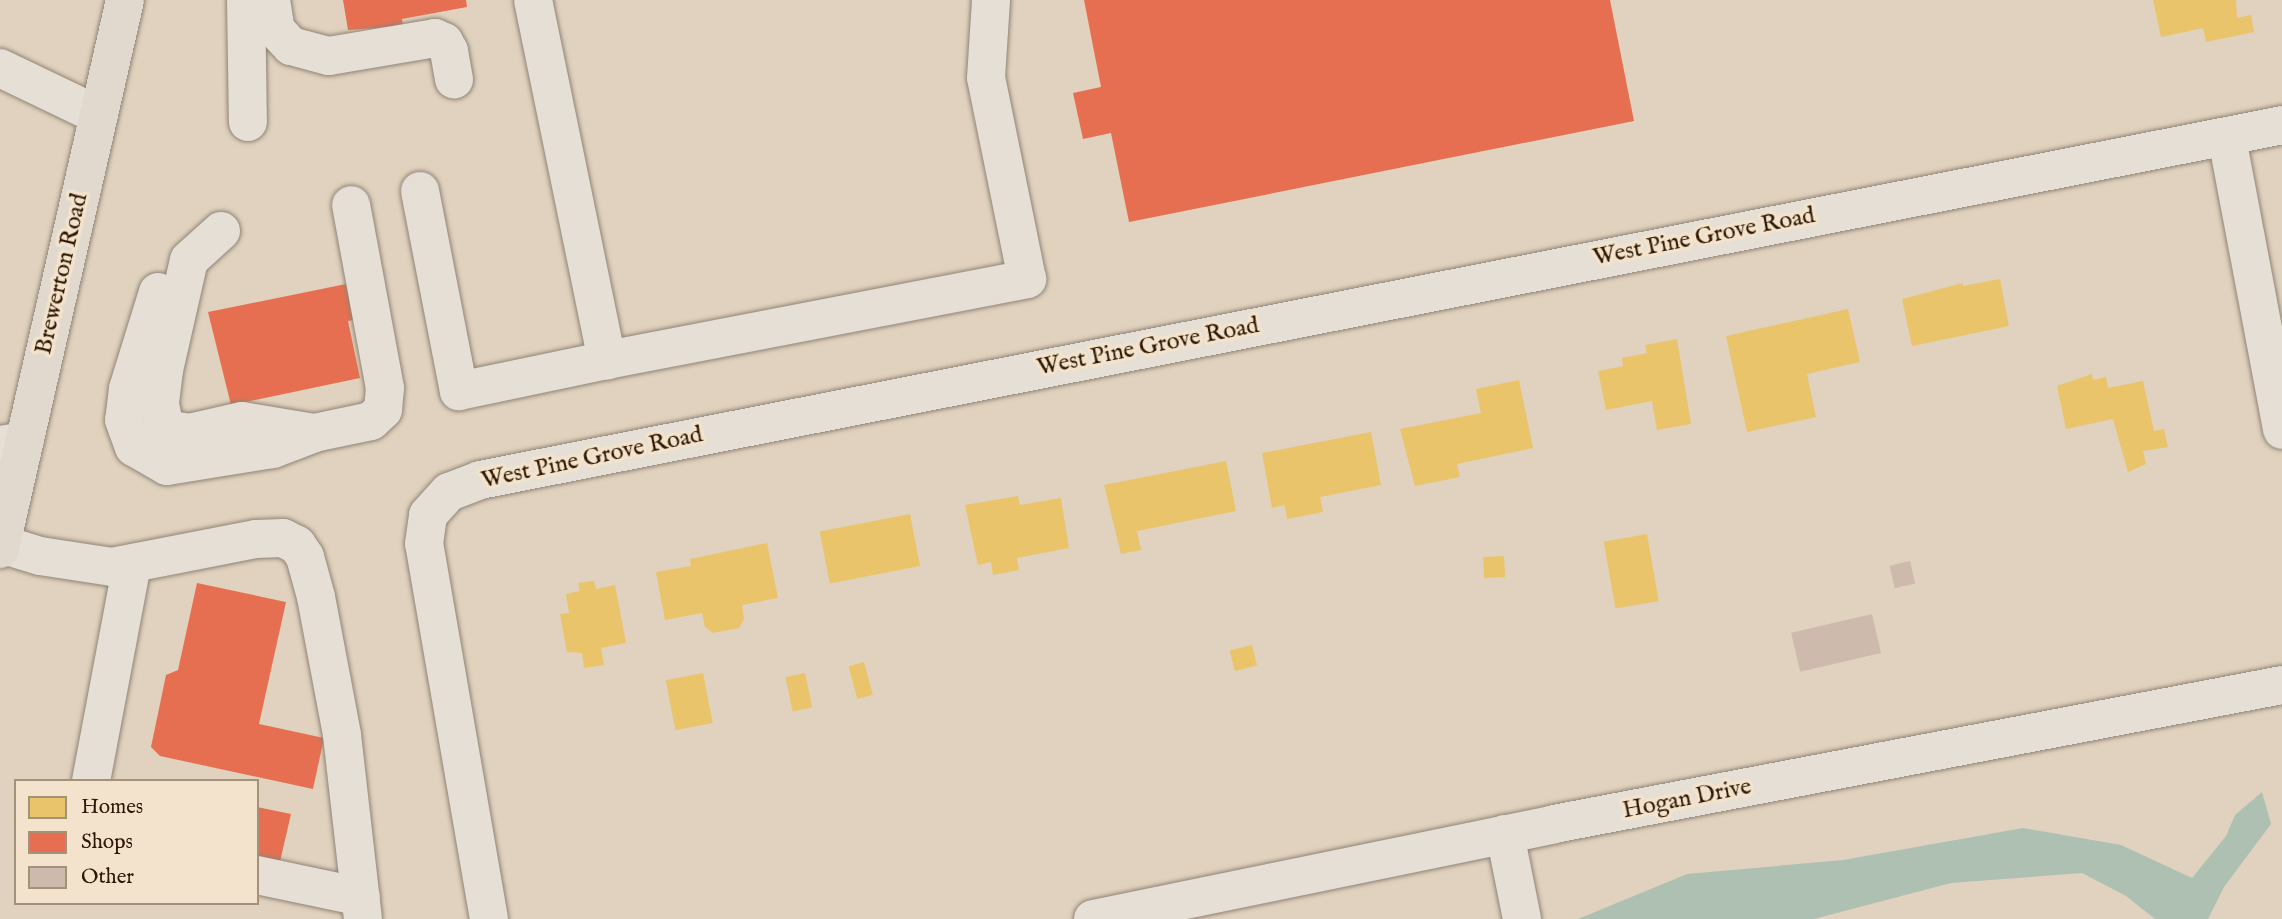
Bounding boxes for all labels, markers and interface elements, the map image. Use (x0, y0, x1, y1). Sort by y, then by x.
street label: Brewerton Road (29, 191, 95, 357)
street label: West Pine Grove Road (1591, 201, 1817, 273)
street label: West Pine Grove Road (1035, 311, 1261, 383)
street label: West Pine Grove Road (479, 420, 705, 496)
street label: Hogan Drive (1620, 772, 1754, 826)
legend (14, 779, 259, 905)
text: Homes (81, 794, 143, 821)
text: Shops (81, 829, 133, 856)
text: Other (81, 864, 134, 891)

